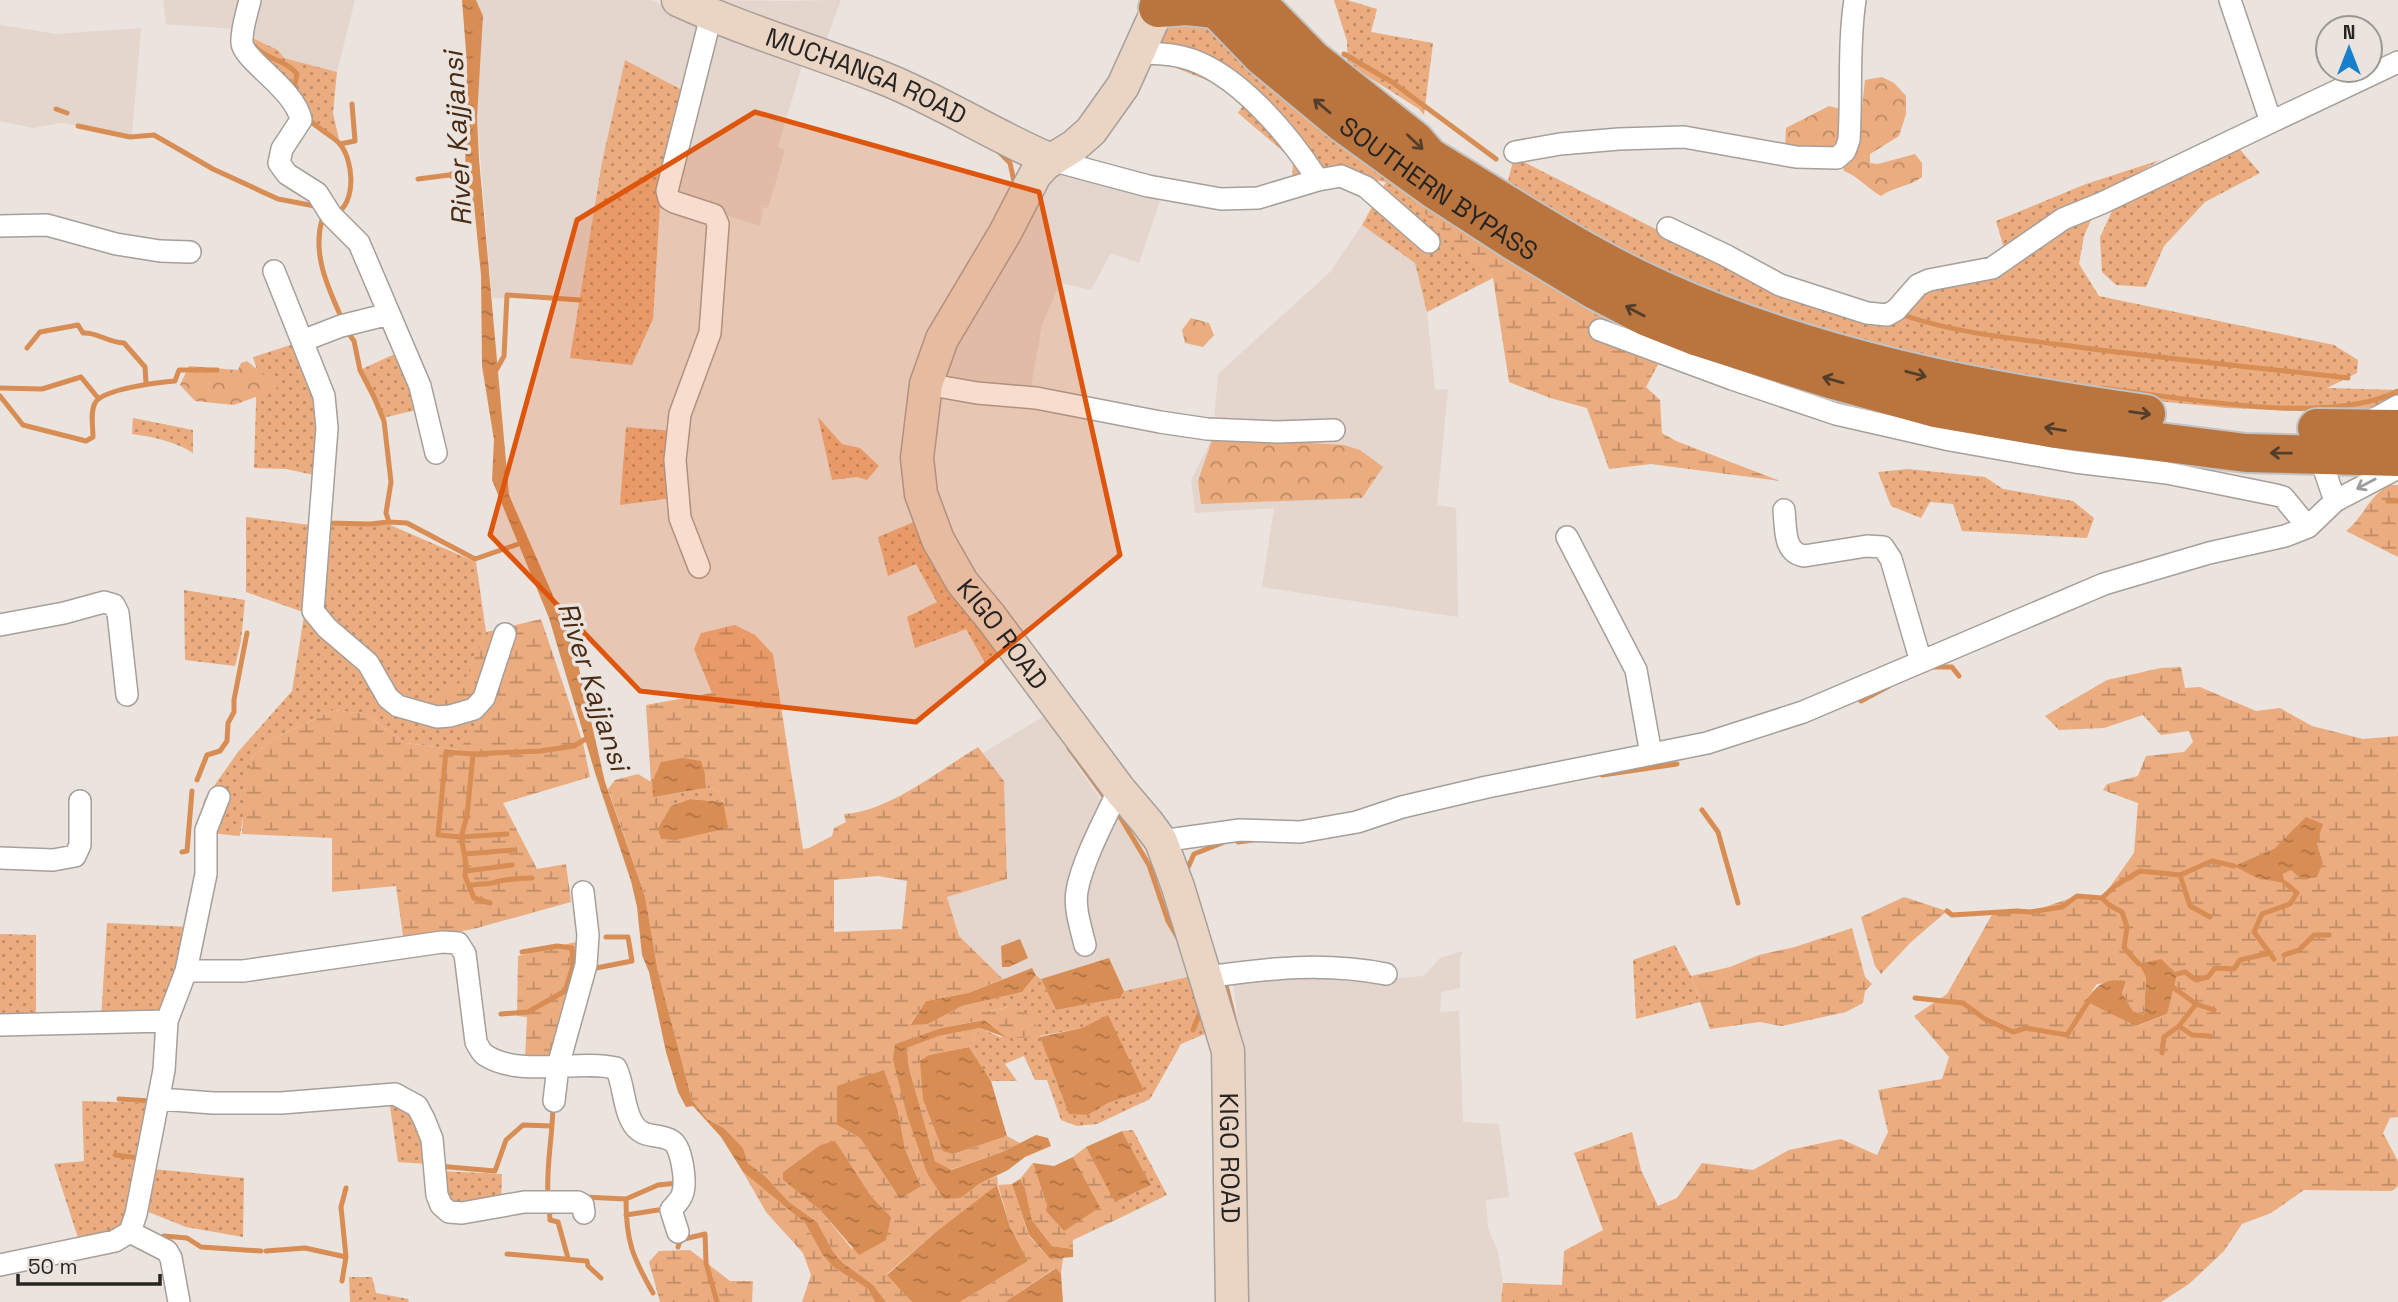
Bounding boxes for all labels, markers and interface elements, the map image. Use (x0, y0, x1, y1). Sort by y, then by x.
north arrow (2314, 14, 2384, 84)
street label: MUCHANGA ROAD (761, 20, 973, 132)
text: N (2343, 20, 2355, 45)
water label: River Kajjansi (434, 47, 480, 227)
one-way arrow (1314, 98, 1332, 114)
street label: SOUTHERN BYPASS (1333, 109, 1544, 268)
one-way arrow (1406, 134, 1423, 151)
one-way arrow (1625, 304, 1646, 317)
one-way arrow (1905, 368, 1927, 381)
one-way arrow (1822, 372, 1844, 385)
one-way arrow (2128, 407, 2151, 420)
one-way arrow (2044, 422, 2067, 435)
one-way arrow (2270, 446, 2293, 460)
one-way arrow (2357, 478, 2377, 492)
street label: KIGO ROAD (949, 572, 1056, 696)
water label: River Kajjansi (550, 597, 639, 778)
street label: KIGO ROAD (1212, 1092, 1248, 1224)
scale bar (18, 1242, 159, 1286)
text: 50 m (28, 1253, 78, 1280)

